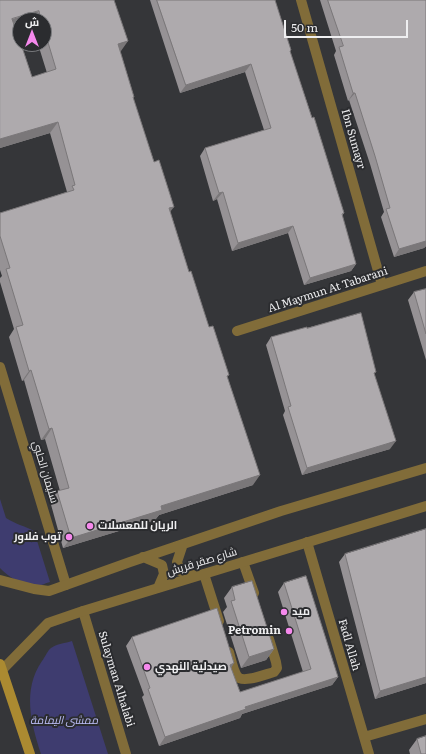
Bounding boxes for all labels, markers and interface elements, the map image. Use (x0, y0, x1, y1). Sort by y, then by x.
north arrow (12, 12, 52, 52)
scale bar (286, 12, 410, 38)
text: ش (25, 13, 39, 29)
text: 50 m (291, 18, 318, 36)
street label: Ibn Sumayr (338, 108, 368, 170)
street label: Al Maymun At Tabarani (267, 264, 389, 316)
street label: سليمان الحلبي (29, 439, 61, 505)
place label: الريان للمعسلات (98, 519, 177, 533)
marker: الريان للمعسلات (85, 521, 95, 531)
place label: توب فلاور (14, 530, 61, 544)
marker: توب فلاور (64, 532, 74, 542)
street label: شارع صقر قريش (165, 545, 239, 579)
place label: ميد (292, 605, 310, 619)
marker: ميد (279, 607, 289, 617)
street label: Fadl Allah (335, 617, 363, 673)
place label: Petromin (228, 624, 281, 638)
marker: Petromin (284, 626, 294, 636)
street label: Sulayman Alhalabi (95, 630, 137, 728)
place label: صيدلية النهدي (155, 660, 227, 674)
marker: صيدلية النهدي (142, 662, 152, 672)
park label: ممشى اليمامة (30, 714, 98, 728)

